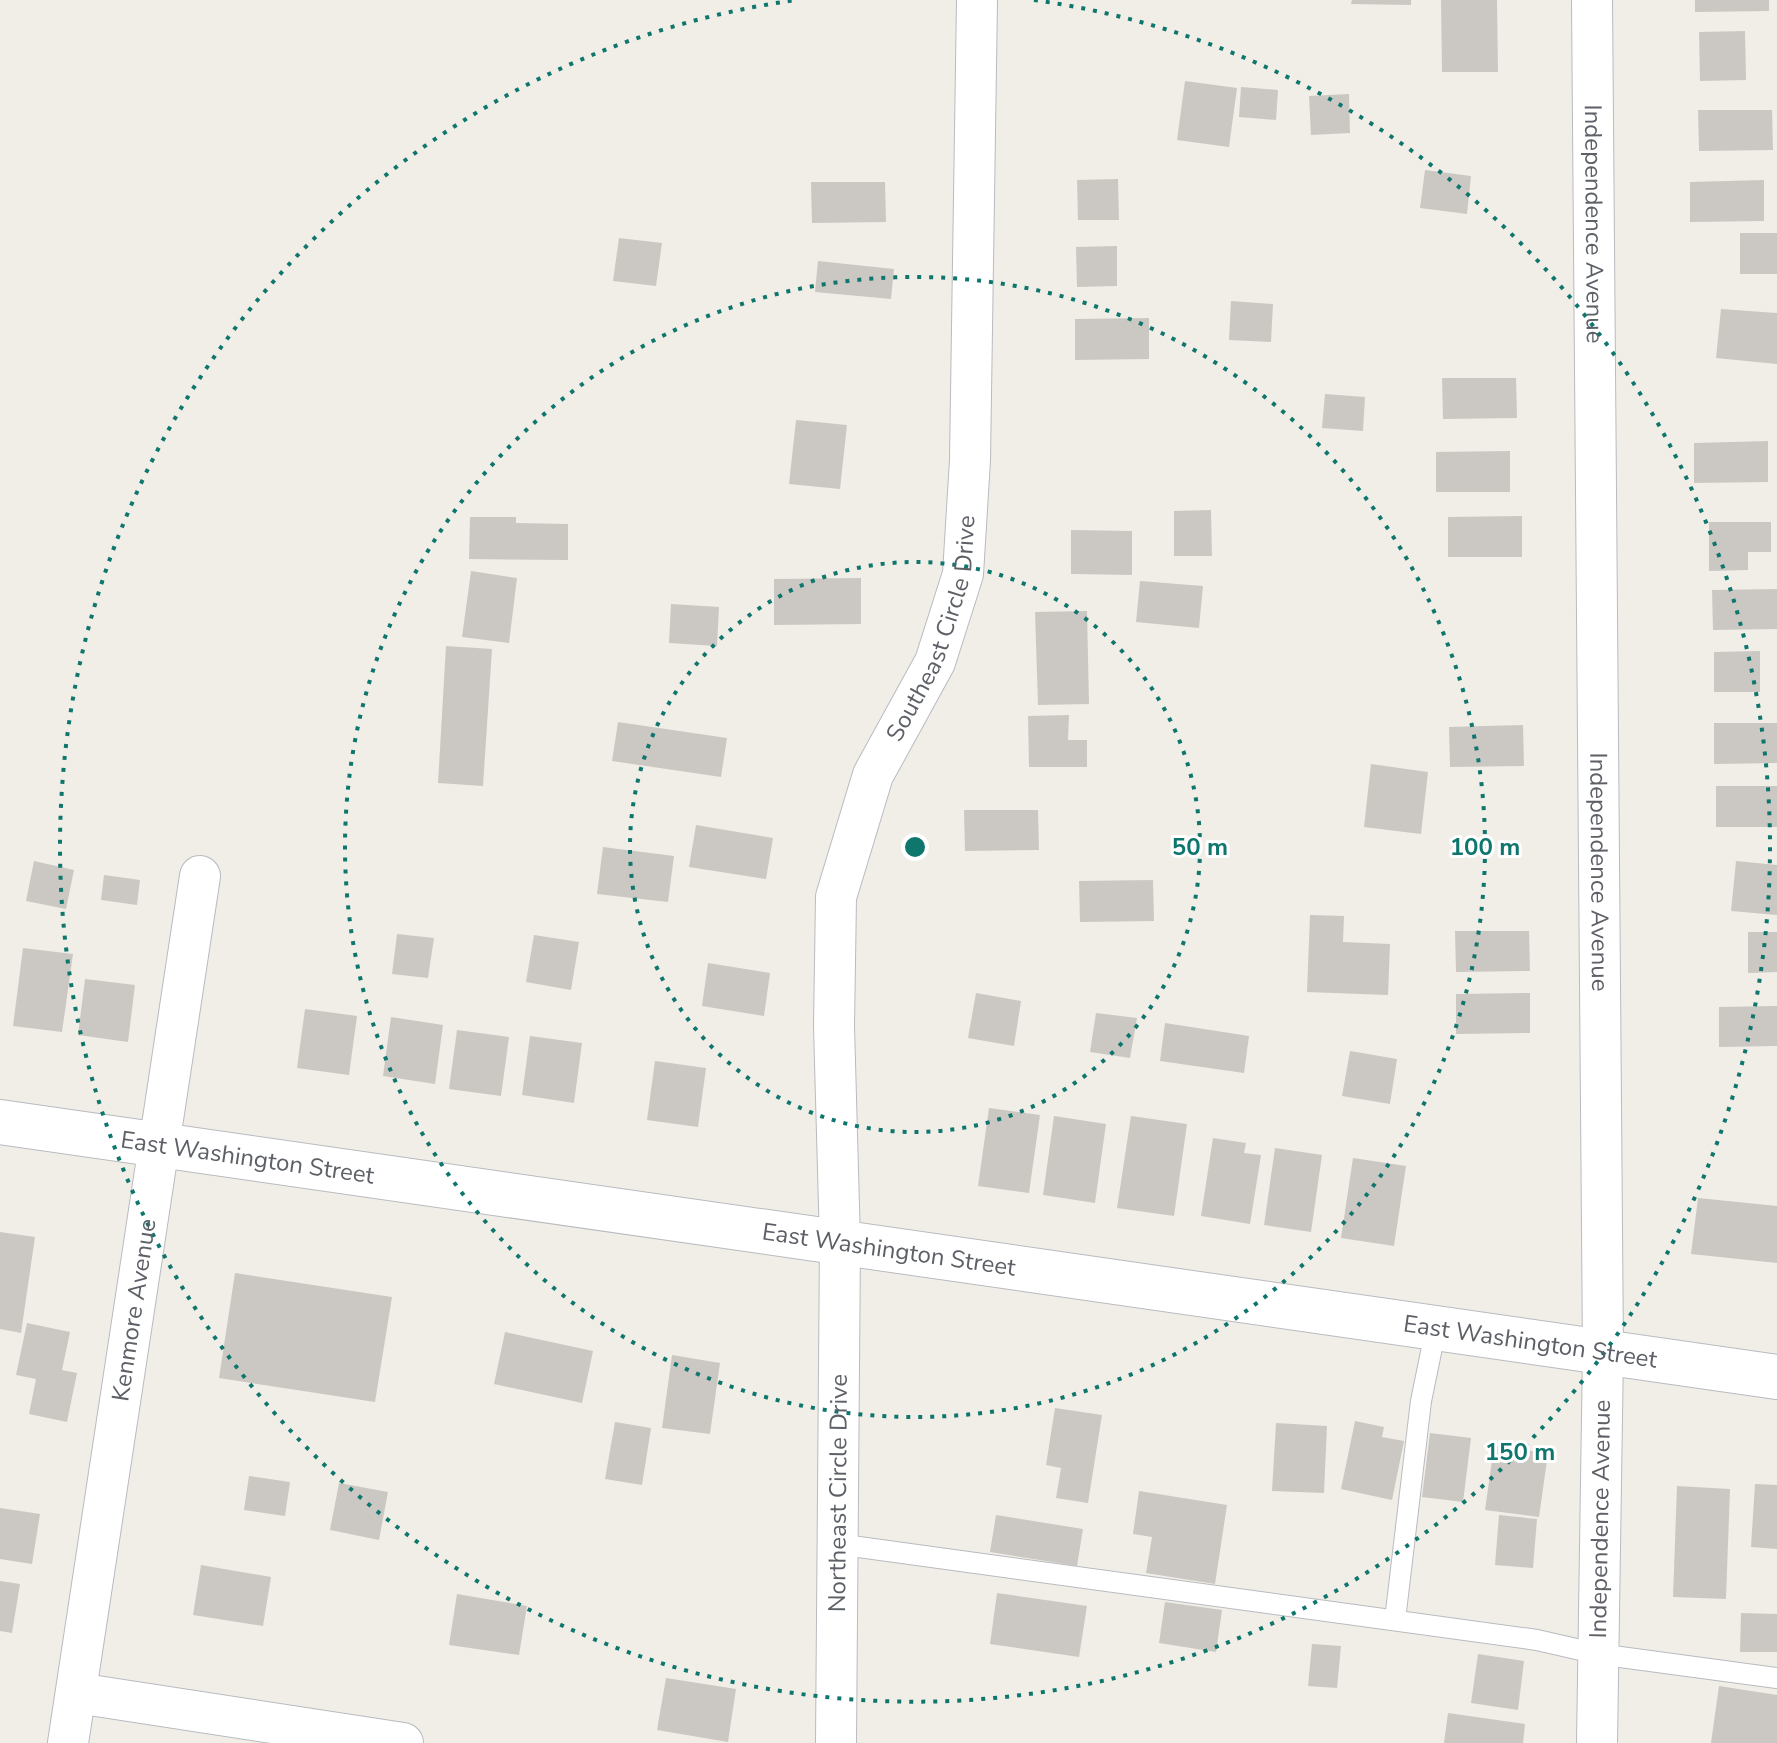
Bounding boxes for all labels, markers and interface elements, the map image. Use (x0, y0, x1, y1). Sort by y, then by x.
street label: Independence Avenue (1577, 104, 1611, 344)
street label: Southeast Circle Drive (879, 514, 983, 747)
street label: Independence Avenue (1582, 752, 1616, 992)
text: 50 m (1172, 831, 1228, 863)
text: 100 m (1450, 831, 1520, 863)
centre of rings (901, 833, 929, 861)
street label: East Washington Street (119, 1124, 377, 1192)
street label: East Washington Street (760, 1216, 1018, 1284)
street label: Kenmore Avenue (104, 1217, 164, 1403)
street label: East Washington Street (1401, 1308, 1660, 1376)
street label: Northeast Circle Drive (821, 1374, 855, 1612)
street label: Independence Avenue (1582, 1399, 1618, 1639)
text: 150 m (1485, 1436, 1555, 1468)

